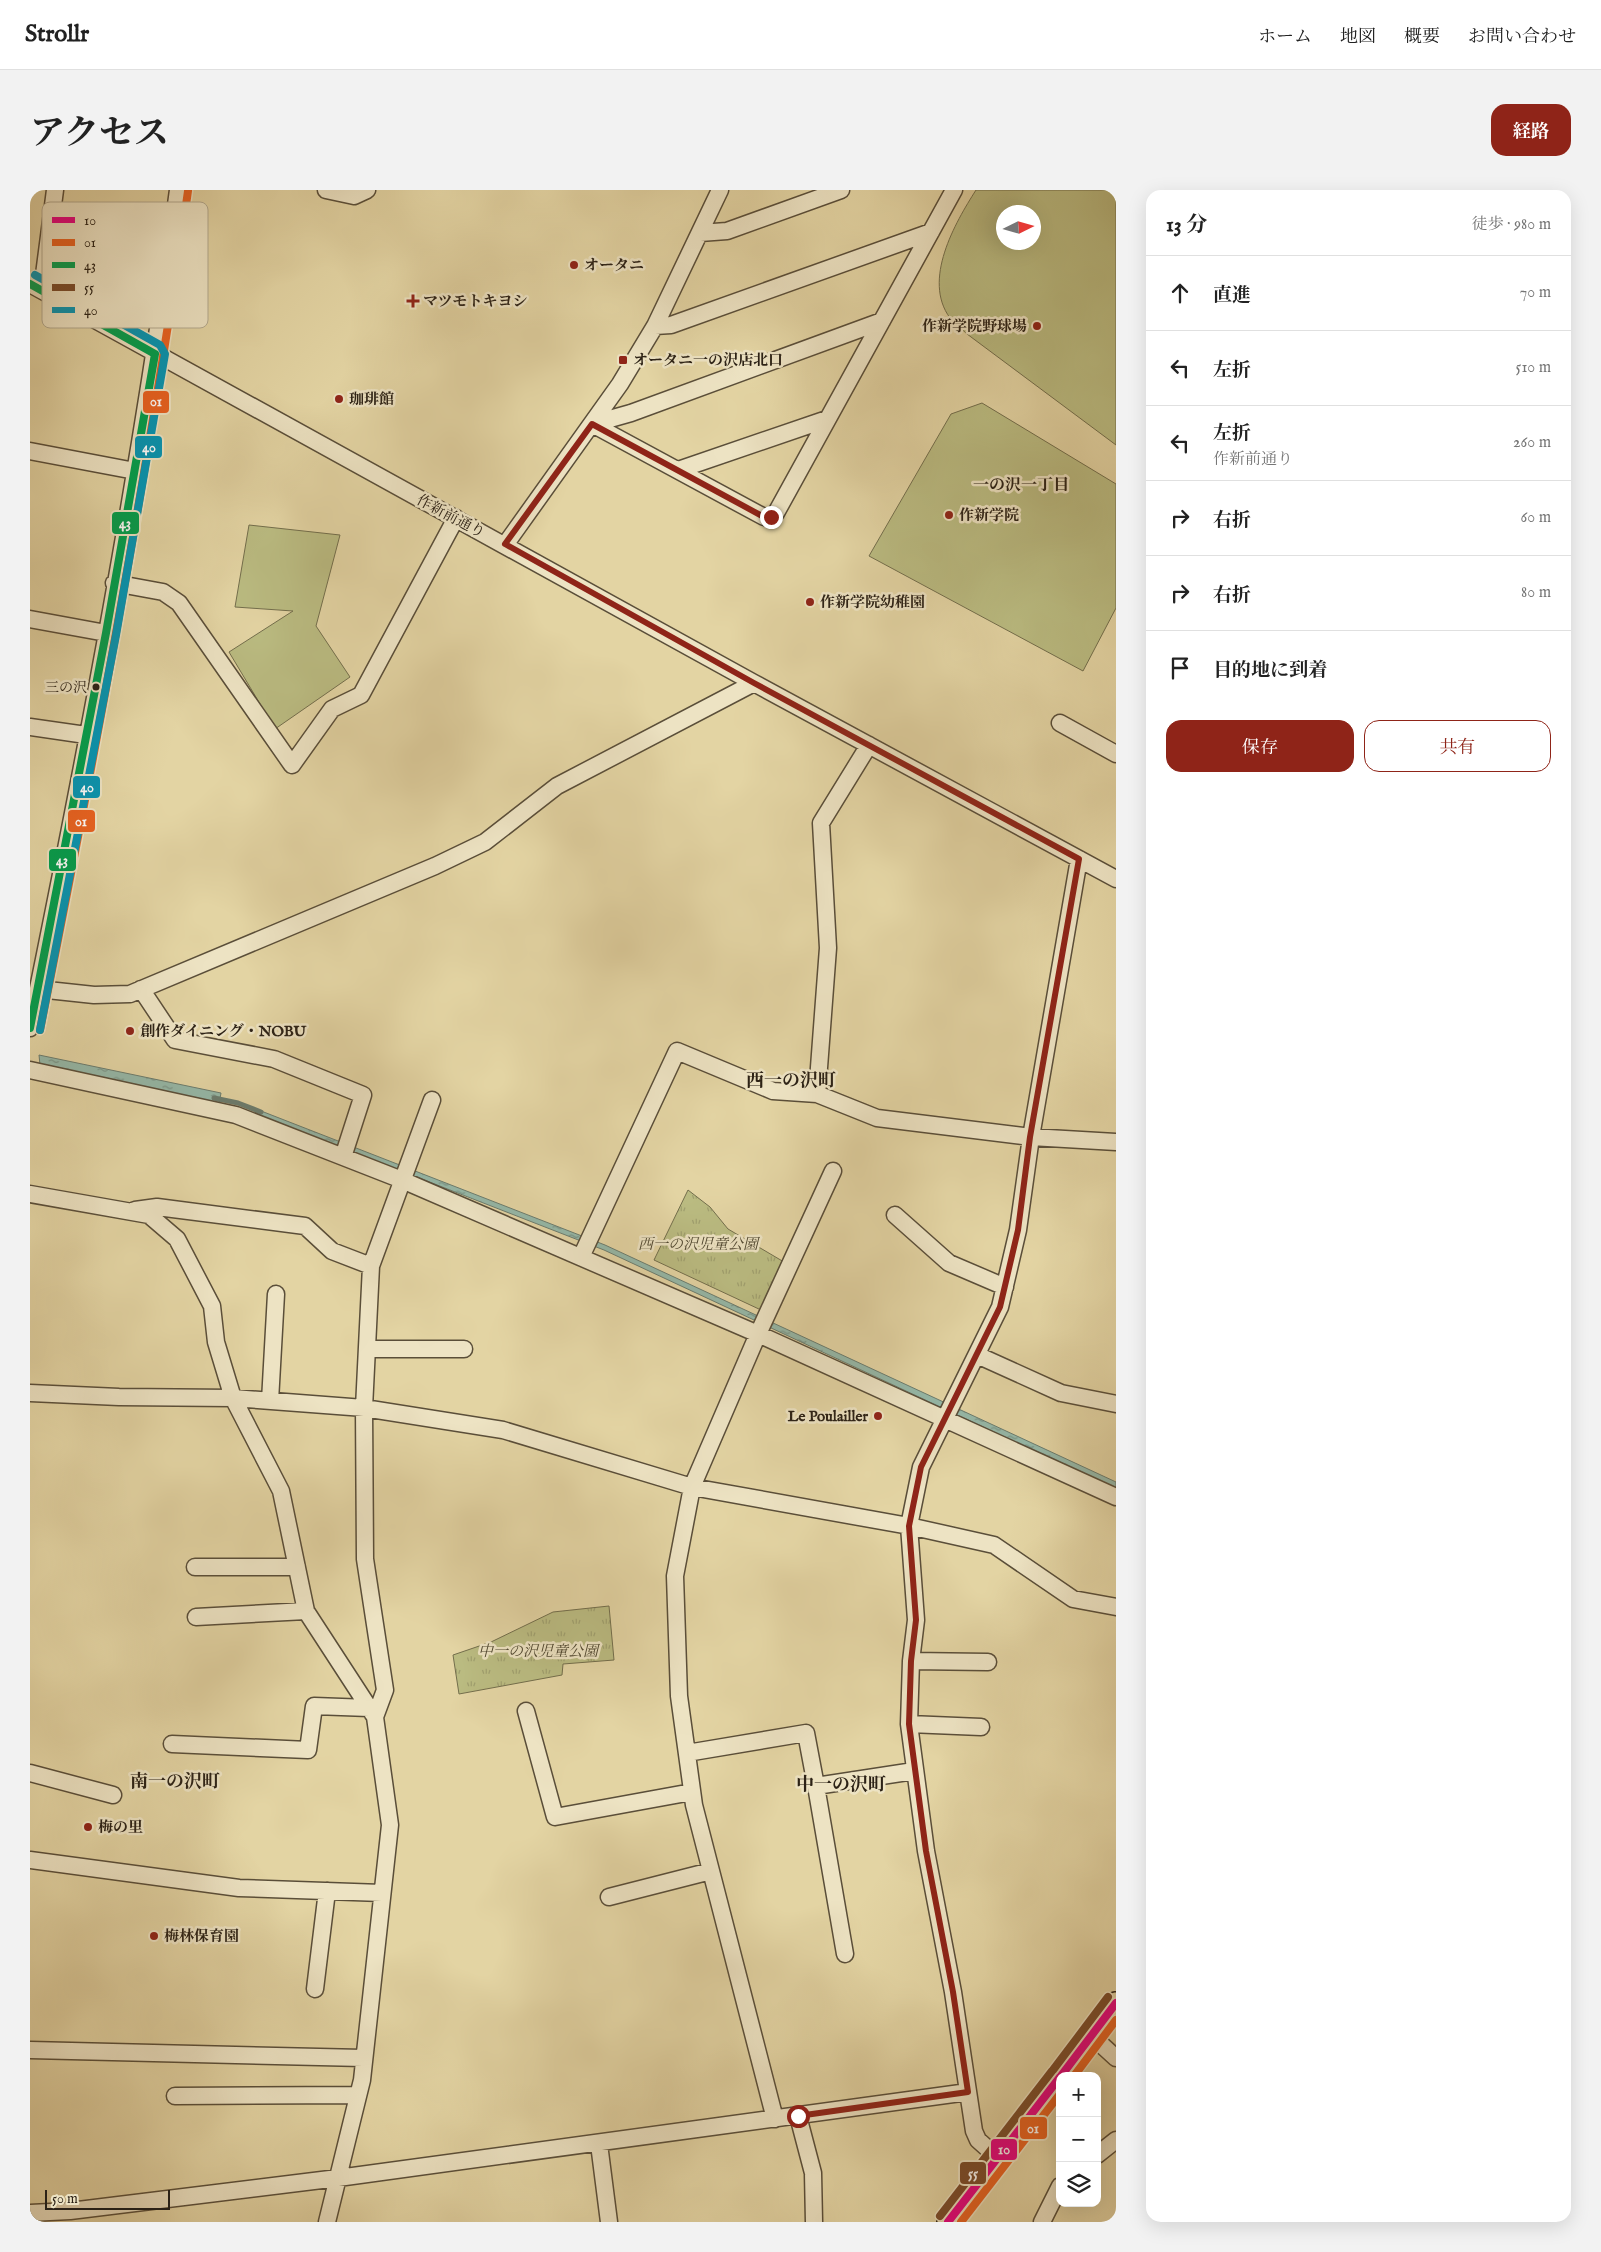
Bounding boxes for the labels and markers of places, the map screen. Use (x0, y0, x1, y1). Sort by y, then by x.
place label: オータニ (584, 256, 644, 275)
marker: オータニ (568, 259, 580, 271)
place label: マツモトキヨシ (423, 292, 528, 311)
marker: マツモトキヨシ (407, 295, 419, 307)
place label: 作新学院野球場 (922, 317, 1027, 336)
marker: 作新学院野球場 (1031, 320, 1043, 332)
place label: オータニ一の沢店北口 (633, 351, 783, 370)
marker: オータニ一の沢店北口 (617, 354, 629, 366)
place label: 珈琲館 (349, 390, 394, 409)
marker: 珈琲館 (333, 393, 345, 405)
place label: 作新学院 (959, 506, 1019, 525)
marker: 作新学院 (943, 509, 955, 521)
place label: 作新学院幼稚園 (820, 593, 925, 612)
marker: 作新学院幼稚園 (804, 596, 816, 608)
place label: 三の沢 (45, 679, 87, 697)
marker: 三の沢 (91, 682, 101, 692)
place label: 創作ダイニング・NOBU (140, 1022, 308, 1041)
marker: 創作ダイニング・NOBU (124, 1025, 136, 1037)
place label: Le Poulailler (788, 1407, 868, 1426)
marker: Le Poulailler (872, 1410, 884, 1422)
place label: 梅の里 (98, 1818, 143, 1837)
marker: 梅の里 (82, 1821, 94, 1833)
place label: 梅林保育園 (164, 1927, 239, 1946)
marker: 梅林保育園 (148, 1930, 160, 1942)

